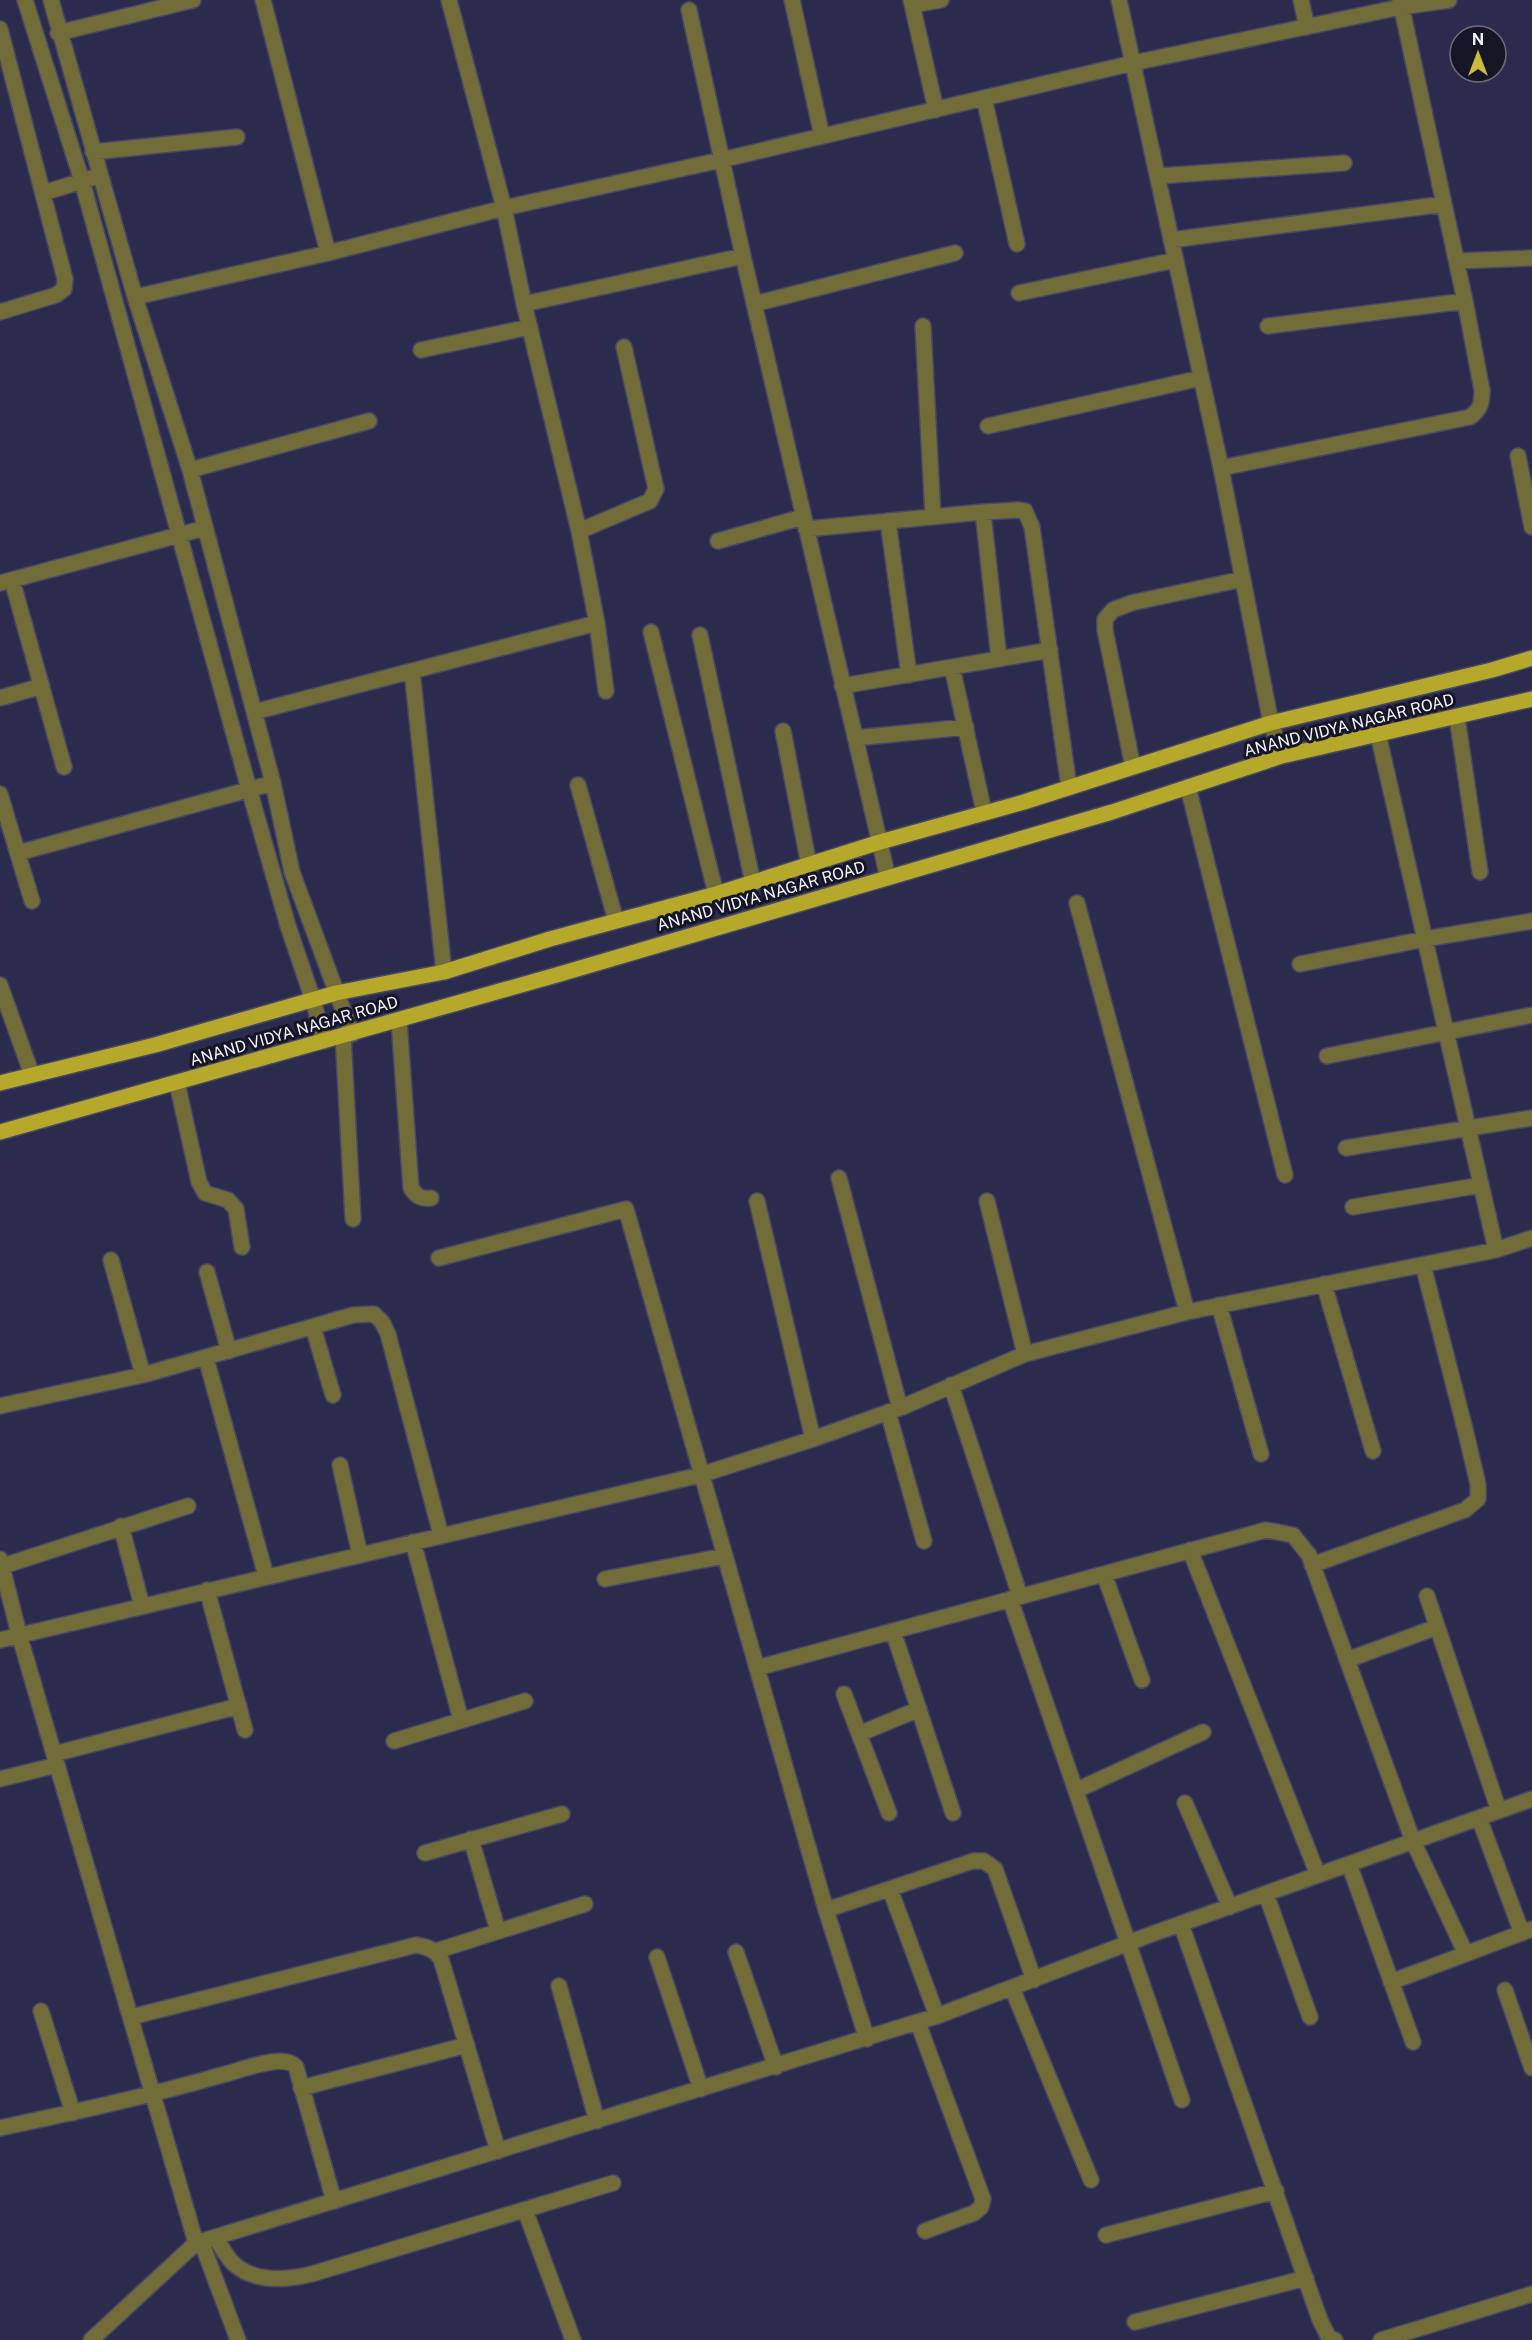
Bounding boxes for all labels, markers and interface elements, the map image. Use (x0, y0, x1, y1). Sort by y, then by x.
north arrow (1448, 24, 1508, 84)
text: N (1472, 30, 1484, 49)
street label: ANAND VIDYA NAGAR ROAD (1242, 690, 1456, 760)
street label: ANAND VIDYA NAGAR ROAD (655, 857, 867, 935)
street label: ANAND VIDYA NAGAR ROAD (188, 992, 400, 1070)

